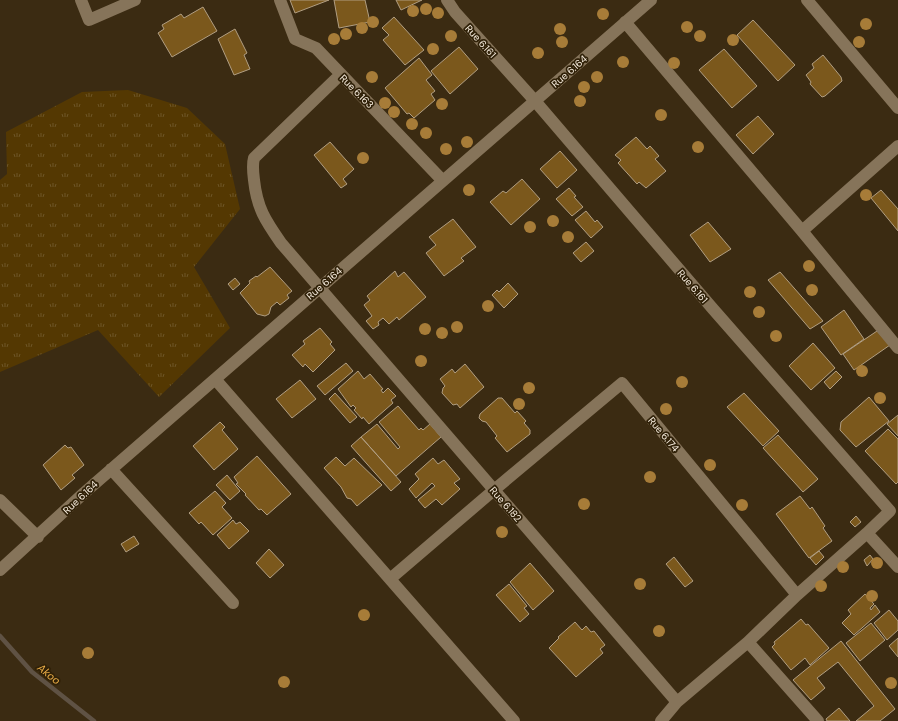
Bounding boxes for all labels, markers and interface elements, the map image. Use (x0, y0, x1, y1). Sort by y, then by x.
street label: Rue 6.161 (462, 22, 499, 61)
street label: Rue 6.164 (549, 52, 590, 90)
street label: Rue 6.163 (337, 72, 376, 111)
street label: Rue 6.164 (304, 264, 345, 302)
street label: Rue 6.161 (675, 267, 711, 306)
street label: Rue 6.174 (645, 414, 682, 454)
street label: Rue 6.164 (60, 478, 101, 517)
street label: Rue 6.182 (487, 484, 525, 525)
water label: Akoo (34, 660, 64, 688)

